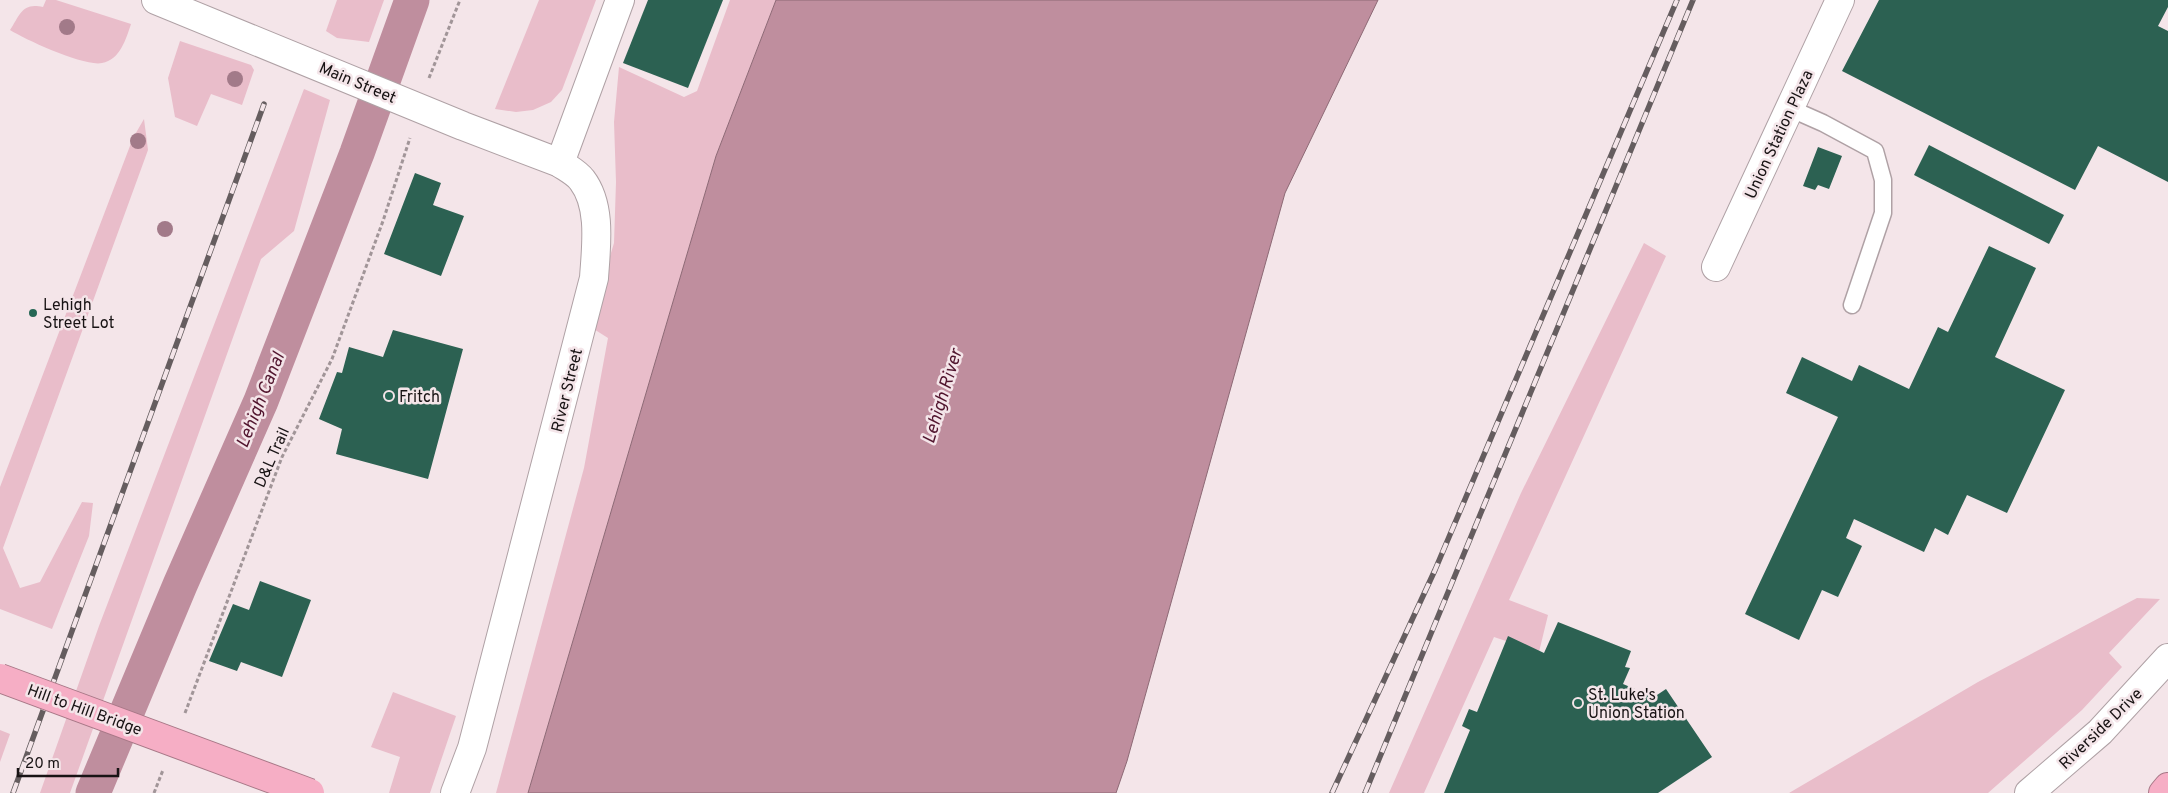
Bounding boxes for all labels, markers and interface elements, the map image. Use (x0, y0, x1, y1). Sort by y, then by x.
street label: Main Street (316, 59, 399, 109)
street label: Union Station Plaza (1741, 67, 1818, 202)
place label: Lehigh Street Lot (43, 296, 115, 334)
marker: Lehigh Street Lot (27, 307, 39, 319)
water label: Lehigh River (918, 344, 969, 446)
street label: River Street (548, 347, 588, 434)
water label: Lehigh Canal (232, 348, 291, 452)
place label: Fritch (399, 388, 440, 408)
marker: Fritch (383, 390, 395, 402)
street label: D&L Trail (251, 425, 295, 491)
street label: Hill to Hill Bridge (24, 681, 144, 741)
street label: Riverside Drive (2055, 685, 2147, 774)
place label: St. Luke's Union Station (1588, 686, 1685, 724)
marker: St. Luke's Union Station (1572, 697, 1584, 709)
scale bar (18, 746, 118, 778)
text: 20 m (25, 755, 60, 774)

